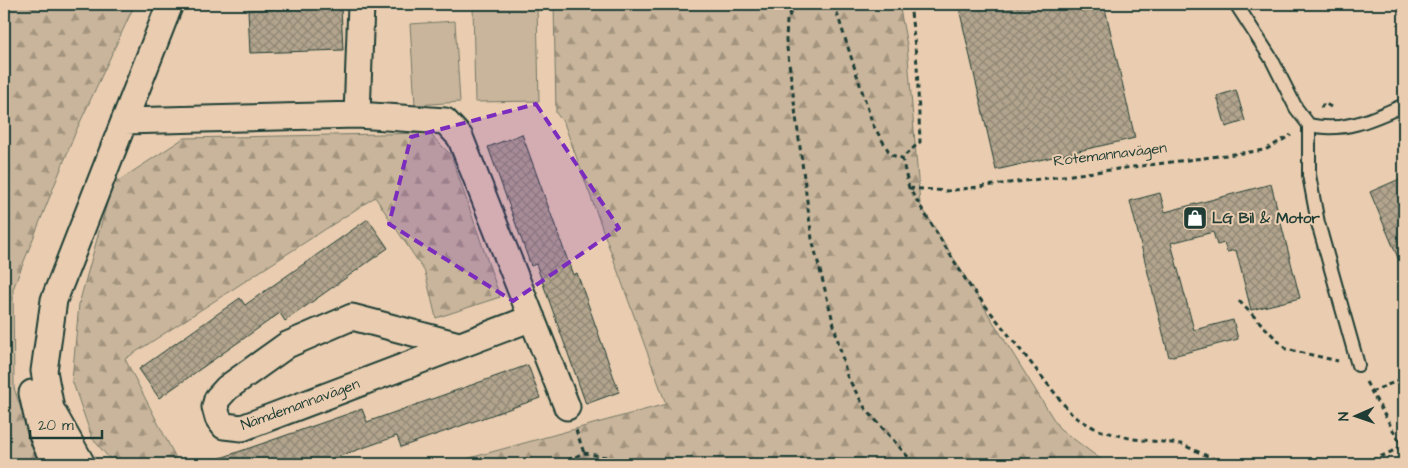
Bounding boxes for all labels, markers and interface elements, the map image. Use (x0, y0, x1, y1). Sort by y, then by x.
street label: Rotemannavägen (1052, 137, 1169, 173)
shop icon: LG Bil & Motor (1182, 205, 1208, 231)
place label: LG Bil & Motor (1212, 208, 1320, 229)
street label: Nämdemannavägen (238, 373, 363, 437)
north arrow (1330, 390, 1380, 440)
scale bar (30, 408, 102, 440)
text: N (1334, 411, 1354, 421)
text: 20 m (38, 415, 74, 436)

